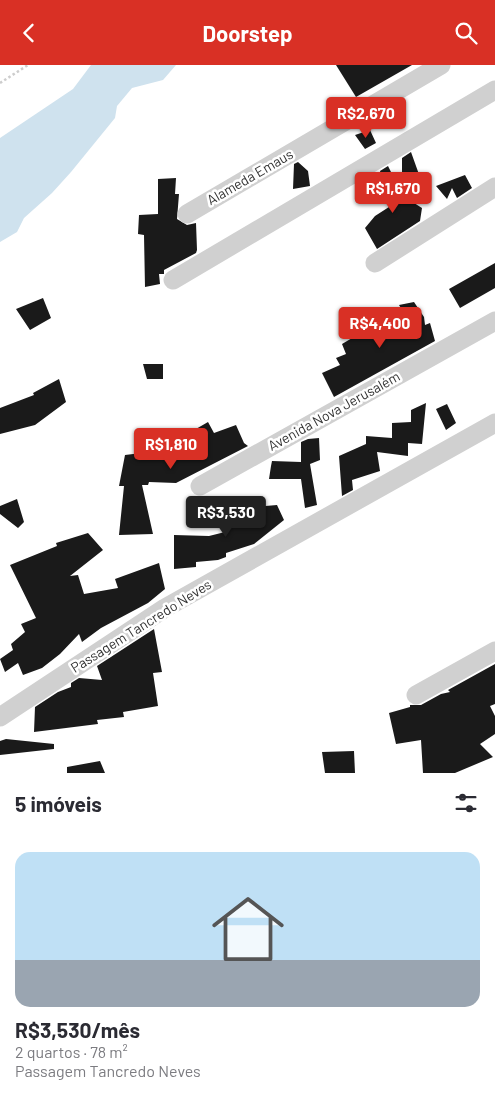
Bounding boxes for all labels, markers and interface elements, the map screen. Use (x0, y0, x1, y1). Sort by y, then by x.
icon: back (15, 19, 43, 47)
icon: search (452, 19, 480, 47)
text: Doorstep (202, 20, 293, 46)
pin: R$2,670 (320, 97, 412, 139)
text: R$2,670 (337, 103, 395, 122)
street label: Alameda Emaus (204, 145, 296, 208)
pin: R$1,670 (347, 171, 439, 214)
text: R$1,670 (366, 178, 420, 197)
pin: R$4,400 (334, 307, 426, 349)
text: R$4,400 (350, 313, 410, 332)
street label: Avenida Nova Jerusalém (265, 367, 403, 454)
pin: R$1,810 (125, 427, 217, 470)
text: R$1,810 (145, 434, 197, 453)
pin: R$3,530 (180, 495, 272, 538)
text: R$3,530 (197, 502, 255, 521)
street label: Passagem Tancredo Neves (67, 575, 214, 676)
icon: filters (452, 789, 480, 817)
text: 5 imóveis (15, 791, 102, 816)
icon: home (203, 884, 293, 974)
text: R$3,530/mês (15, 1017, 140, 1042)
text: 2 quartos · 78 m² (15, 1042, 128, 1061)
text: Passagem Tancredo Neves (15, 1061, 201, 1080)

